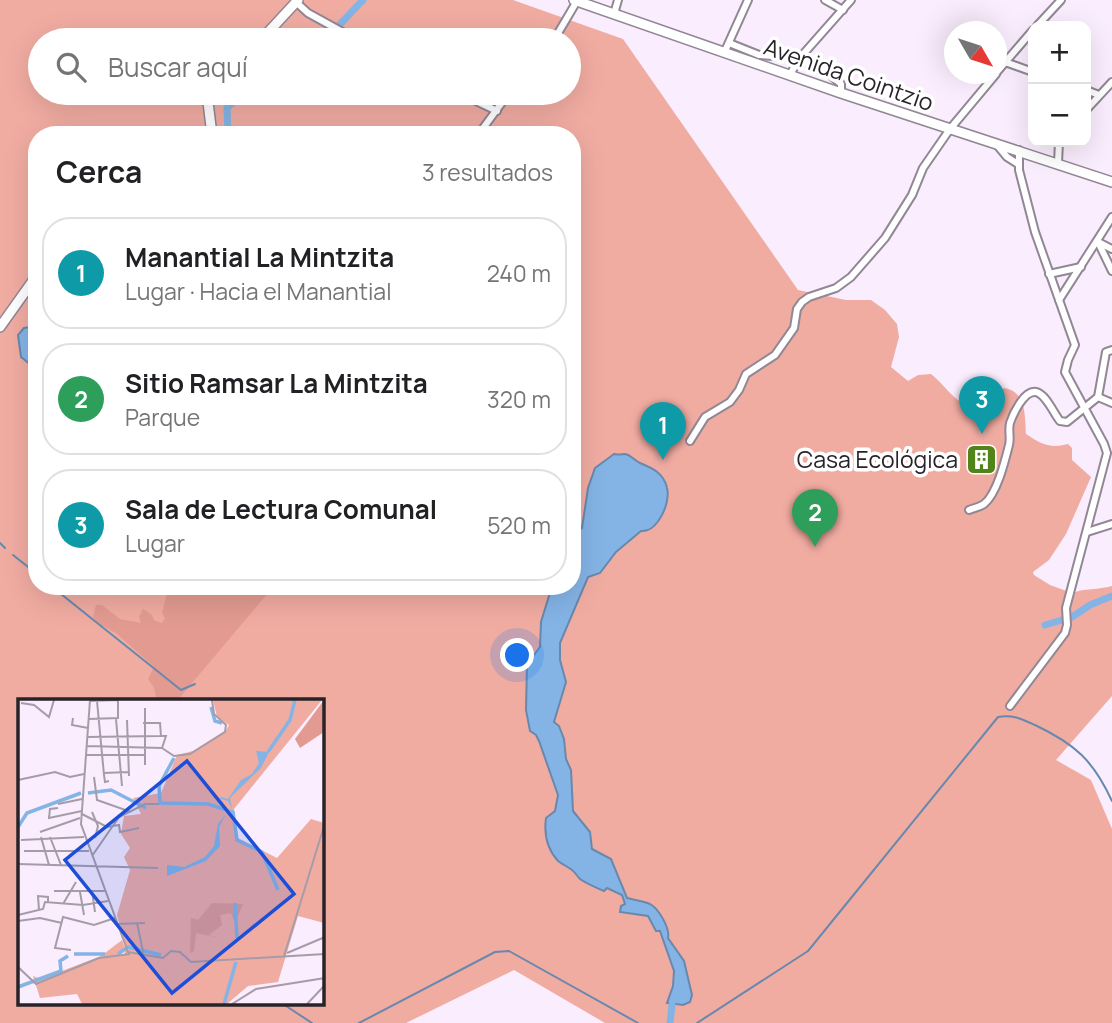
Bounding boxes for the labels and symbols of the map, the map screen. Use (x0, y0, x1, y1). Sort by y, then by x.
north arrow (944, 21, 1007, 84)
street label: Avenida Cointzio (760, 30, 938, 118)
pin: 3 (959, 376, 1005, 434)
pin: 1 (640, 402, 686, 460)
building icon: Casa Ecológica (964, 442, 998, 476)
place label: Casa Ecológica (797, 443, 958, 475)
pin: 2 (792, 489, 838, 547)
your location (500, 638, 534, 672)
inset map (18, 699, 324, 1006)

